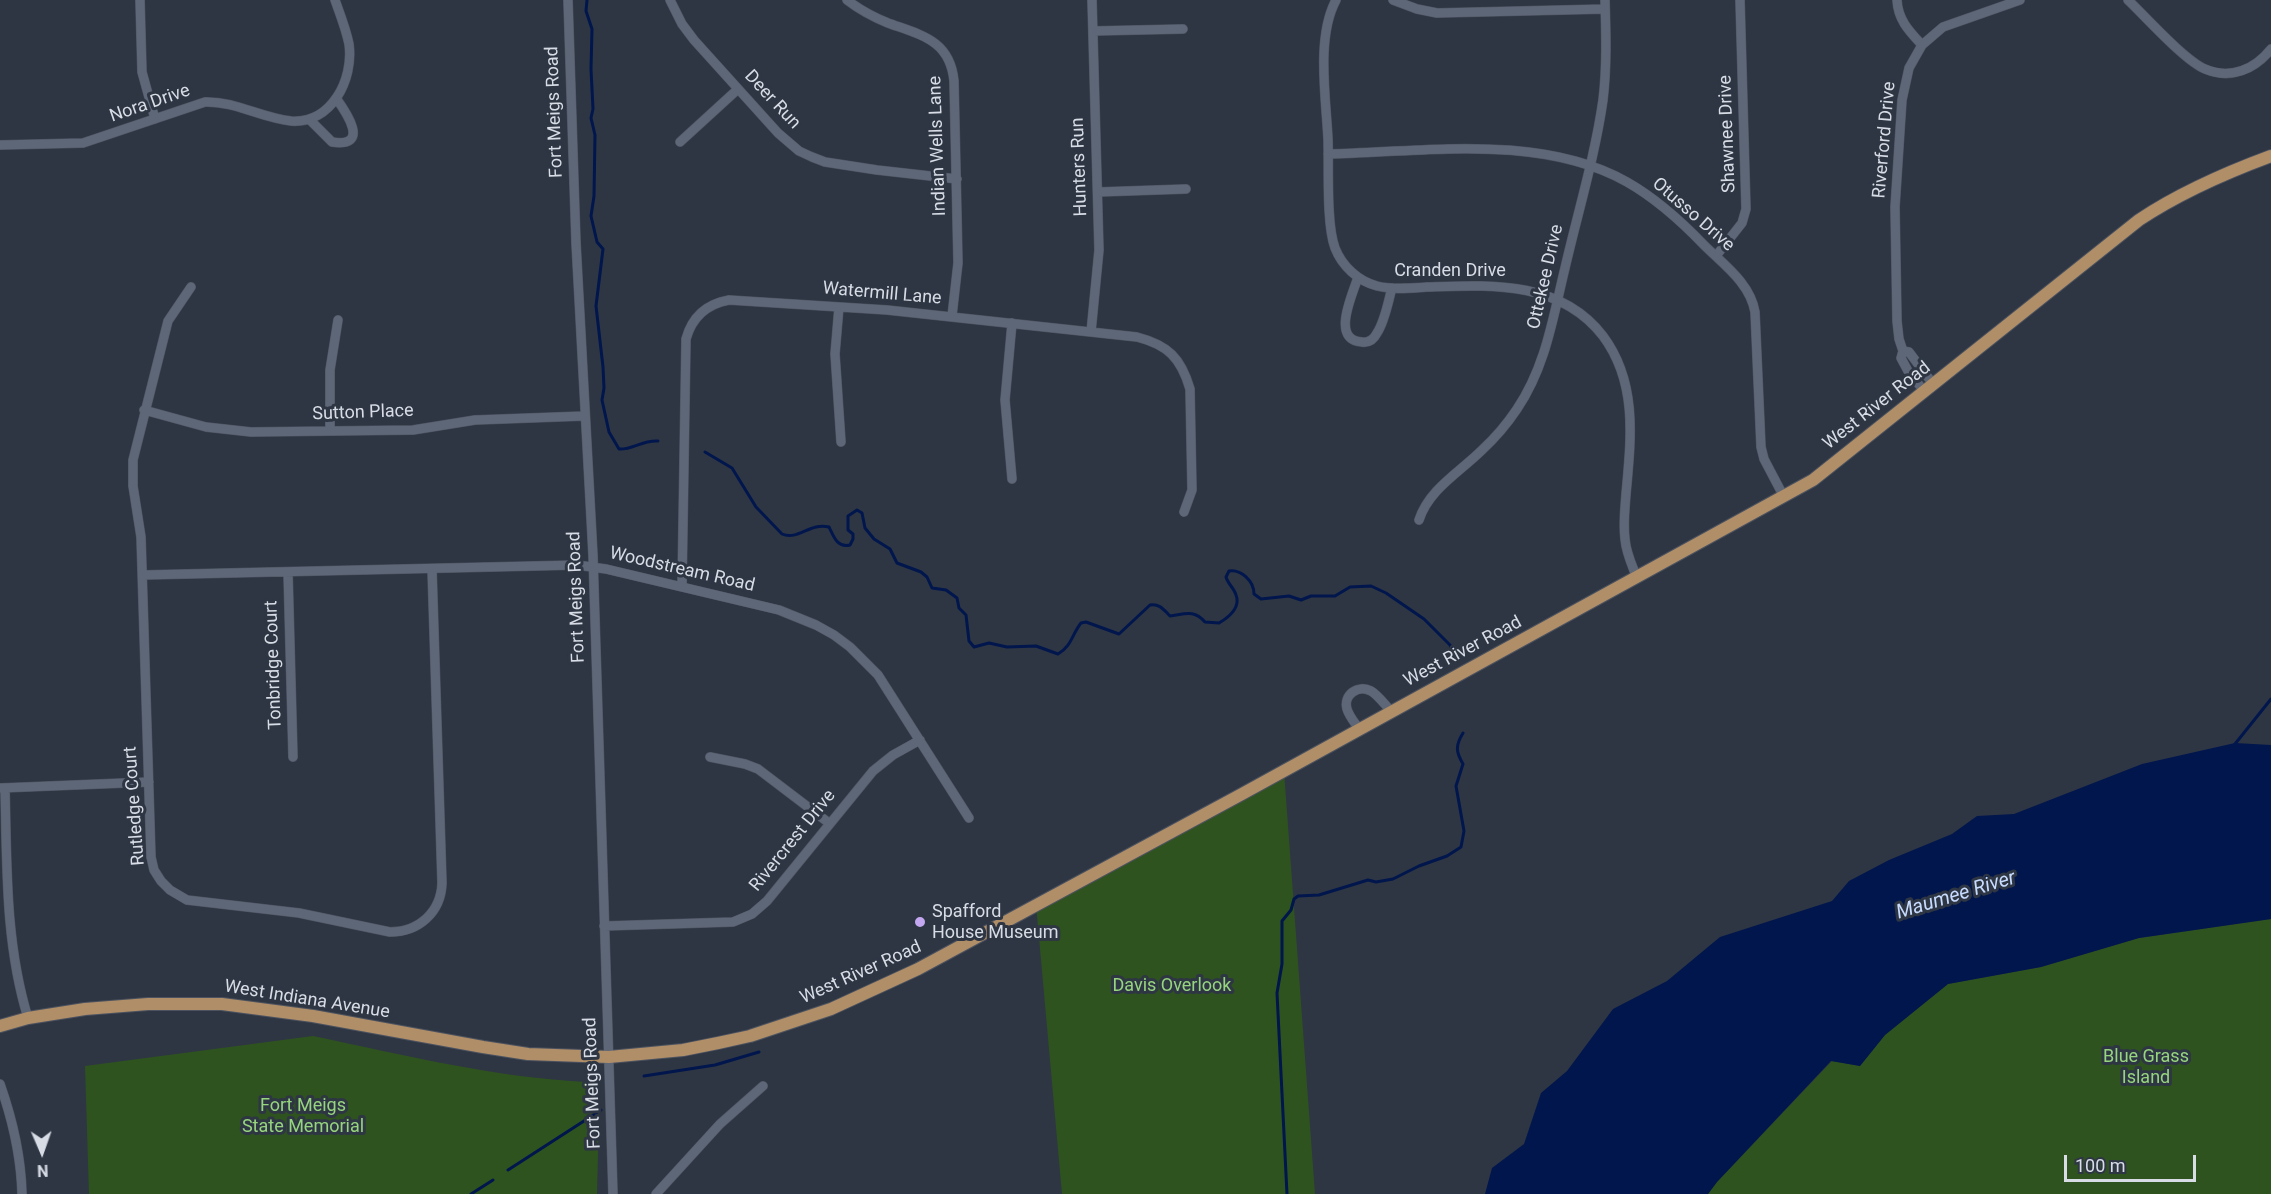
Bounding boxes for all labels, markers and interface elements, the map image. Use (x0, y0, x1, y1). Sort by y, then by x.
street label: Fort Meigs Road (542, 46, 568, 178)
street label: Deer Run (739, 66, 805, 134)
street label: Shawnee Drive (1715, 75, 1741, 193)
street label: Indian Wells Lane (925, 76, 951, 216)
street label: Nora Drive (107, 80, 193, 128)
street label: Riverford Drive (1869, 81, 1901, 199)
street label: Hunters Run (1067, 117, 1093, 217)
street label: Otusso Drive (1647, 173, 1739, 257)
street label: Ottekee Drive (1523, 223, 1569, 331)
street label: Cranden Drive (1394, 260, 1506, 282)
street label: Watermill Lane (822, 278, 942, 310)
street label: West River Road (1819, 357, 1935, 455)
street label: Sutton Place (312, 400, 414, 426)
street label: Fort Meigs Road (564, 531, 590, 663)
street label: Woodstream Road (607, 543, 757, 597)
street label: Tonbridge Court (261, 600, 287, 730)
street label: West River Road (1400, 612, 1526, 692)
street label: Rutledge Court (120, 746, 150, 866)
street label: Rivercrest Drive (745, 786, 841, 896)
water label: Maumee River (1893, 866, 2019, 926)
place label: Spafford House Museum (932, 901, 1059, 944)
marker: Spafford House Museum (913, 915, 927, 929)
street label: West River Road (797, 937, 925, 1009)
park label: Davis Overlook (1113, 975, 1231, 997)
street label: West Indiana Avenue (223, 976, 391, 1024)
street label: Fort Meigs Road (580, 1017, 606, 1149)
park label: Blue Grass Island (2103, 1046, 2189, 1088)
park label: Fort Meigs State Memorial (242, 1095, 364, 1138)
north arrow (12, 1122, 72, 1182)
scale bar (2067, 1143, 2199, 1181)
text: 100 m (2075, 1155, 2126, 1176)
text: N (37, 1161, 49, 1180)

